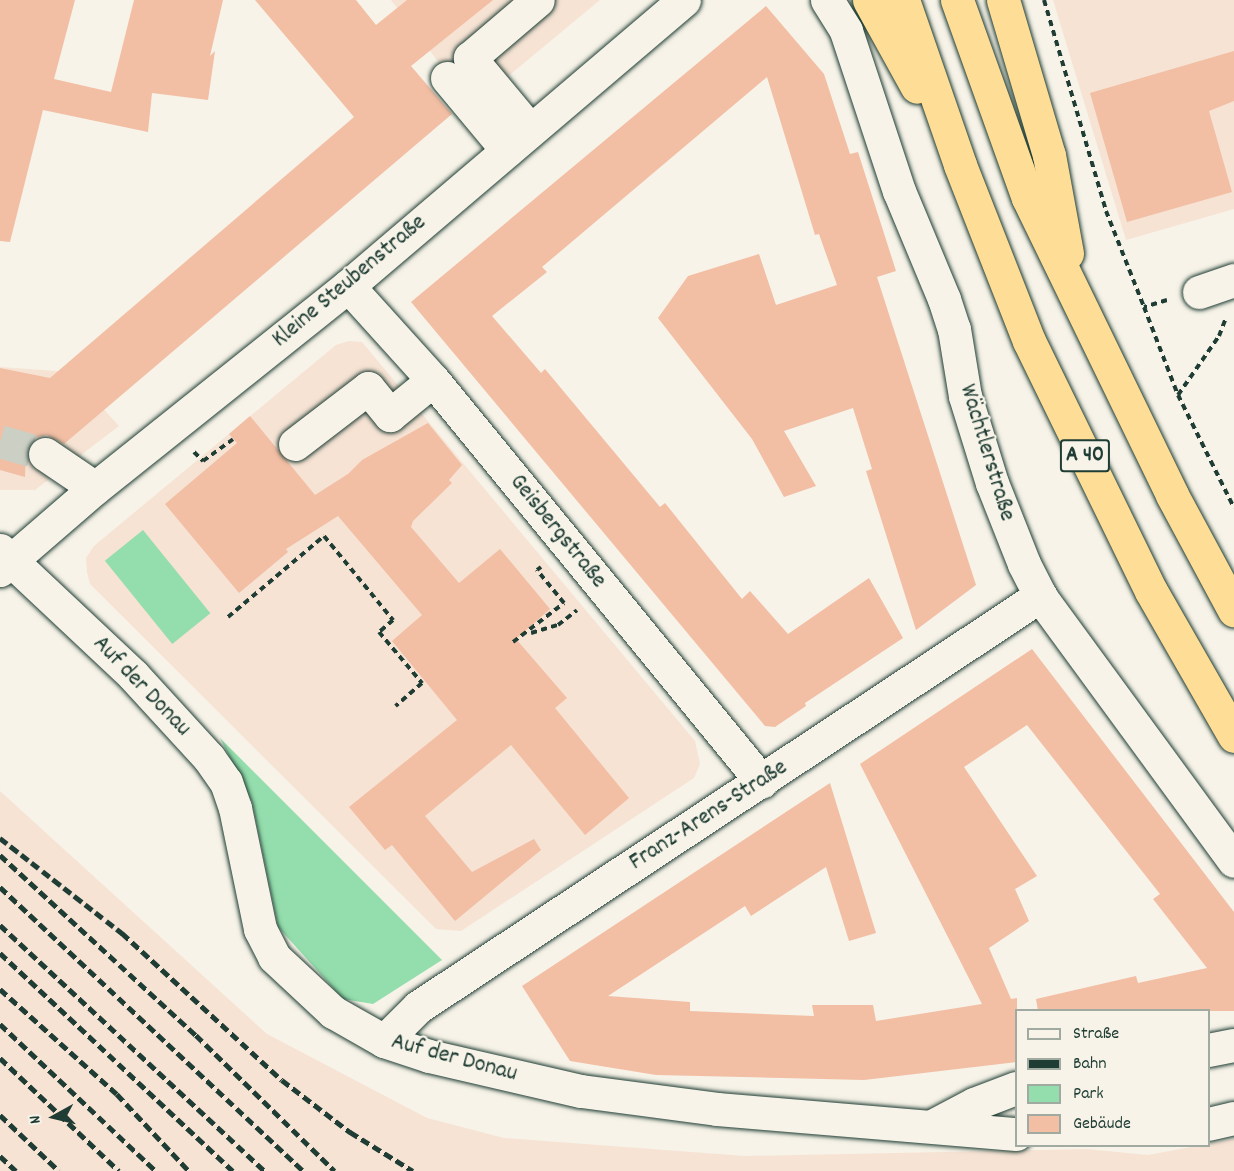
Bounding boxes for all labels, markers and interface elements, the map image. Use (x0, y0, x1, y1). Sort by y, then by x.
street label: Kleine Steubenstraße (267, 209, 433, 355)
street label: Wächtlerstraße (952, 381, 1020, 525)
road number: A 40 (1060, 437, 1110, 475)
street label: Geisbergstraße (502, 469, 612, 595)
street label: Auf der Donau (86, 630, 196, 744)
street label: Franz-Arens-Straße (624, 754, 794, 878)
legend (1015, 1009, 1210, 1147)
text: Straße (1073, 1022, 1119, 1047)
street label: Auf der Donau (388, 1028, 520, 1090)
text: Bahn (1073, 1052, 1107, 1077)
text: Park (1073, 1082, 1104, 1107)
north arrow (24, 1087, 84, 1147)
text: Gebäude (1073, 1112, 1131, 1137)
text: N (24, 1114, 48, 1125)

